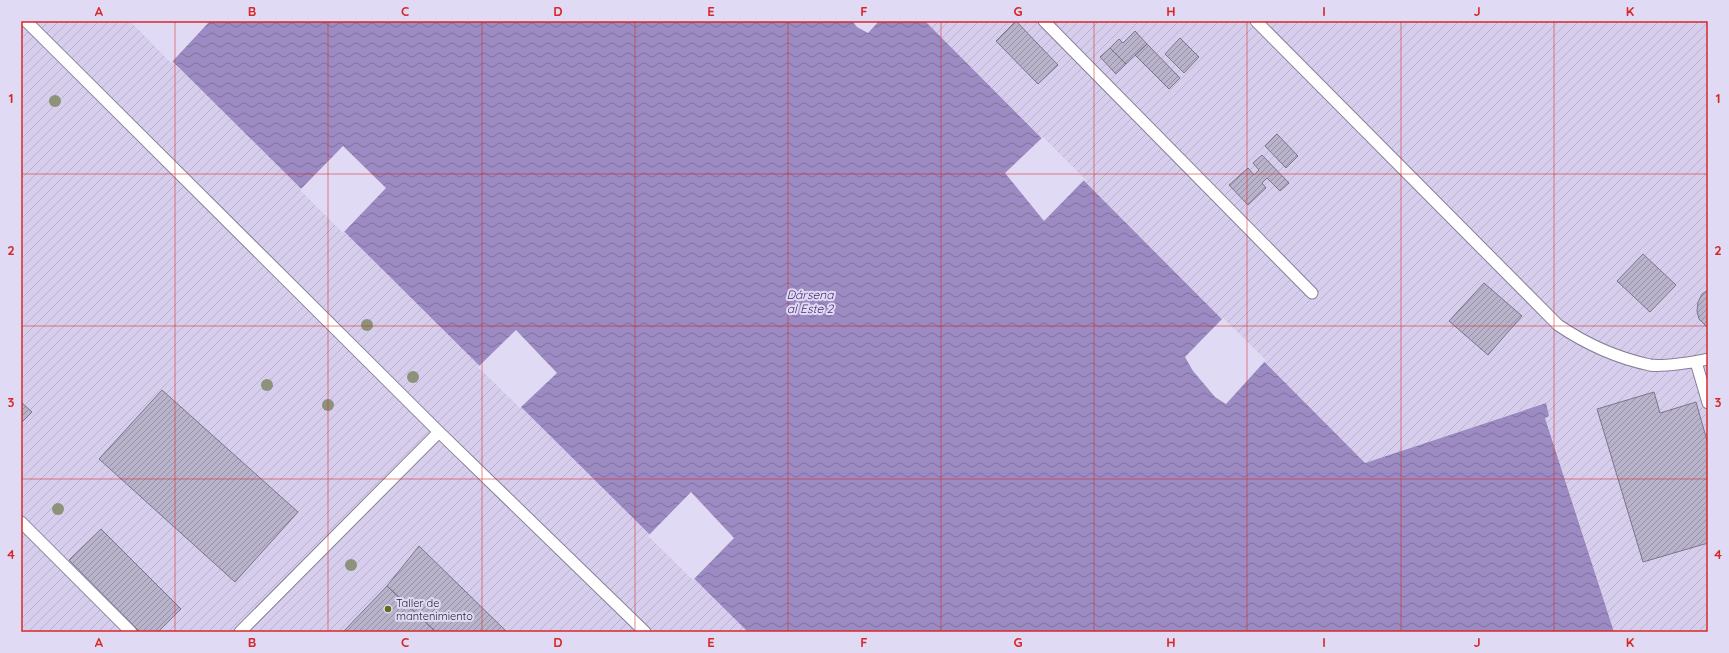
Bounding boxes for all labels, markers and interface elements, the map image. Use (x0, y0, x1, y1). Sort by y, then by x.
text: A (95, 3, 104, 19)
text: B (248, 3, 256, 19)
text: C (401, 3, 409, 19)
text: D (553, 3, 563, 19)
text: E (707, 3, 715, 19)
text: F (860, 3, 868, 19)
text: G (1013, 3, 1023, 19)
text: H (1166, 3, 1176, 19)
text: I (1322, 3, 1326, 19)
text: J (1473, 3, 1481, 19)
text: K (1626, 3, 1635, 19)
text: 1 (8, 90, 14, 106)
text: 1 (1715, 90, 1721, 106)
text: 2 (7, 242, 15, 258)
text: 2 (1714, 242, 1722, 258)
water label: Dársena al Este 2 (786, 287, 835, 316)
text: 3 (8, 394, 15, 410)
text: 3 (1715, 394, 1722, 410)
text: 4 (7, 546, 15, 562)
text: 4 (1714, 546, 1722, 562)
place label: Taller de mantenimiento (396, 596, 473, 623)
marker: Taller de mantenimiento (383, 604, 393, 614)
text: A (95, 634, 104, 650)
text: B (248, 634, 256, 650)
text: C (401, 634, 409, 650)
text: D (553, 634, 563, 650)
text: E (707, 634, 715, 650)
text: F (860, 634, 868, 650)
text: G (1013, 634, 1023, 650)
text: H (1166, 634, 1176, 650)
text: I (1322, 634, 1326, 650)
text: J (1473, 634, 1481, 650)
text: K (1626, 634, 1635, 650)

